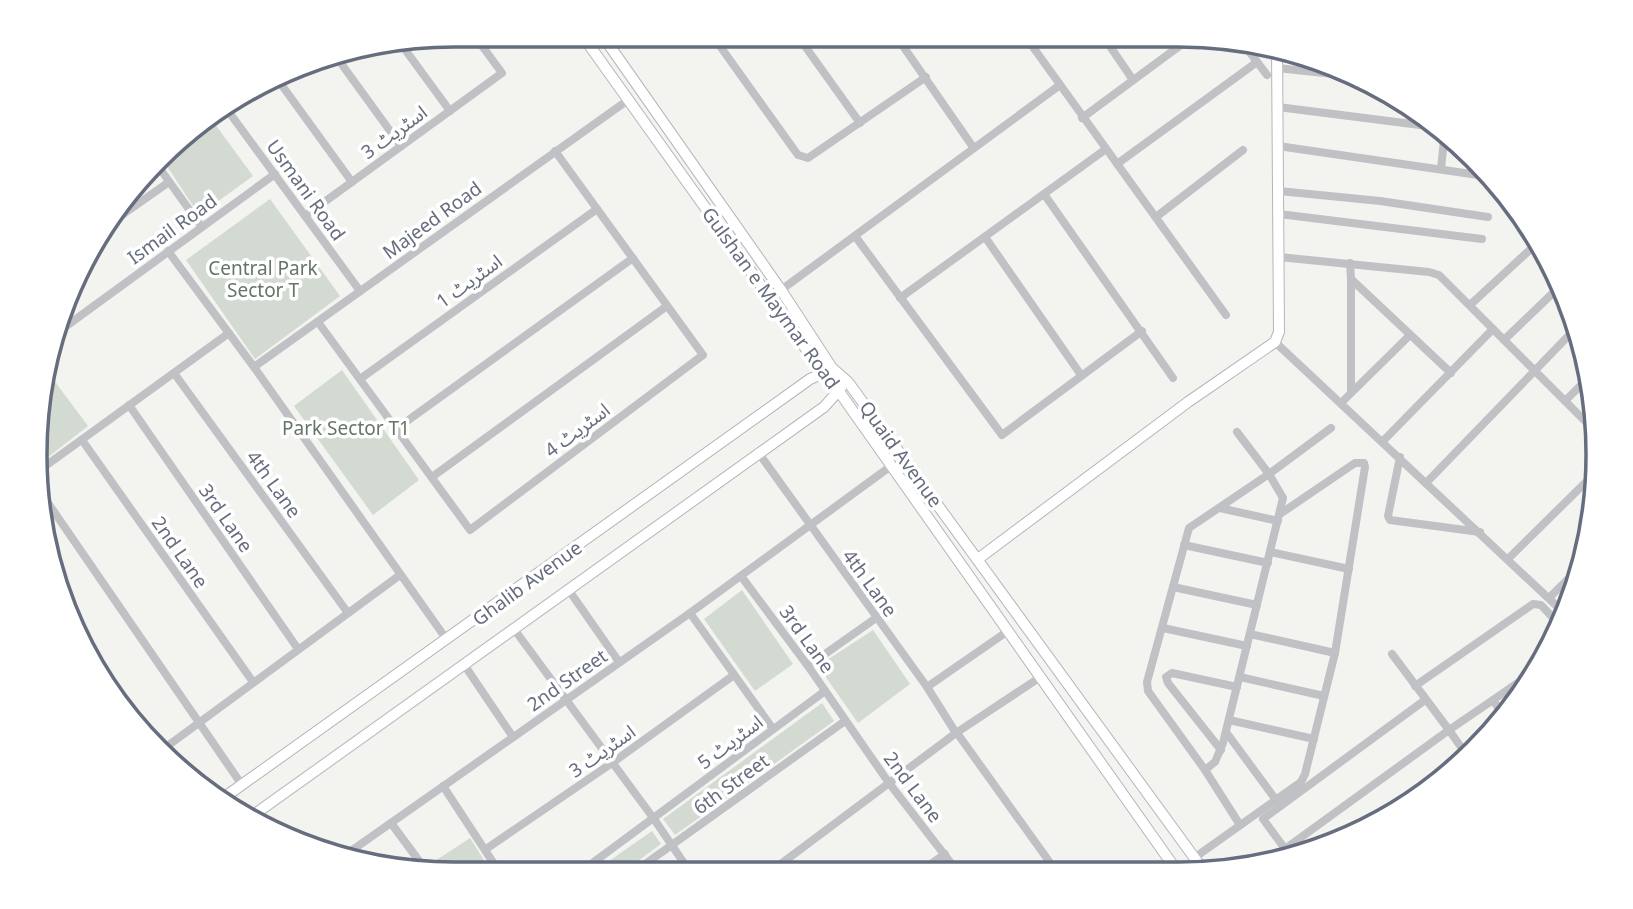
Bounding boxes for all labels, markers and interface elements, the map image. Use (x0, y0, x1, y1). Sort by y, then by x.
street label: اسٹریٹ 3 (356, 99, 432, 165)
street label: Usmani Road (261, 134, 351, 246)
street label: Majeed Road (377, 175, 487, 265)
street label: Ismail Road (122, 188, 222, 270)
street label: Gulshan e Maymar Road (696, 202, 846, 394)
street label: اسٹریٹ 1 (431, 248, 507, 314)
park label: Central Park Sector T (208, 255, 318, 303)
street label: Quaid Avenue (854, 396, 948, 512)
street label: اسٹریٹ 4 (539, 397, 615, 463)
park label: Park Sector T1 (282, 415, 410, 441)
street label: 4th Lane (241, 445, 307, 523)
street label: 3rd Lane (193, 479, 259, 557)
street label: 2nd Lane (146, 511, 214, 593)
street label: Ghalib Avenue (467, 534, 587, 632)
street label: 4th Lane (837, 544, 903, 622)
street label: 3rd Lane (774, 600, 840, 678)
street label: 2nd Street (522, 643, 612, 717)
street label: اسٹریٹ 5 (692, 709, 768, 775)
street label: اسٹریٹ 3 (564, 719, 640, 783)
street label: 2nd Lane (878, 746, 948, 828)
street label: 6th Street (688, 748, 774, 820)

